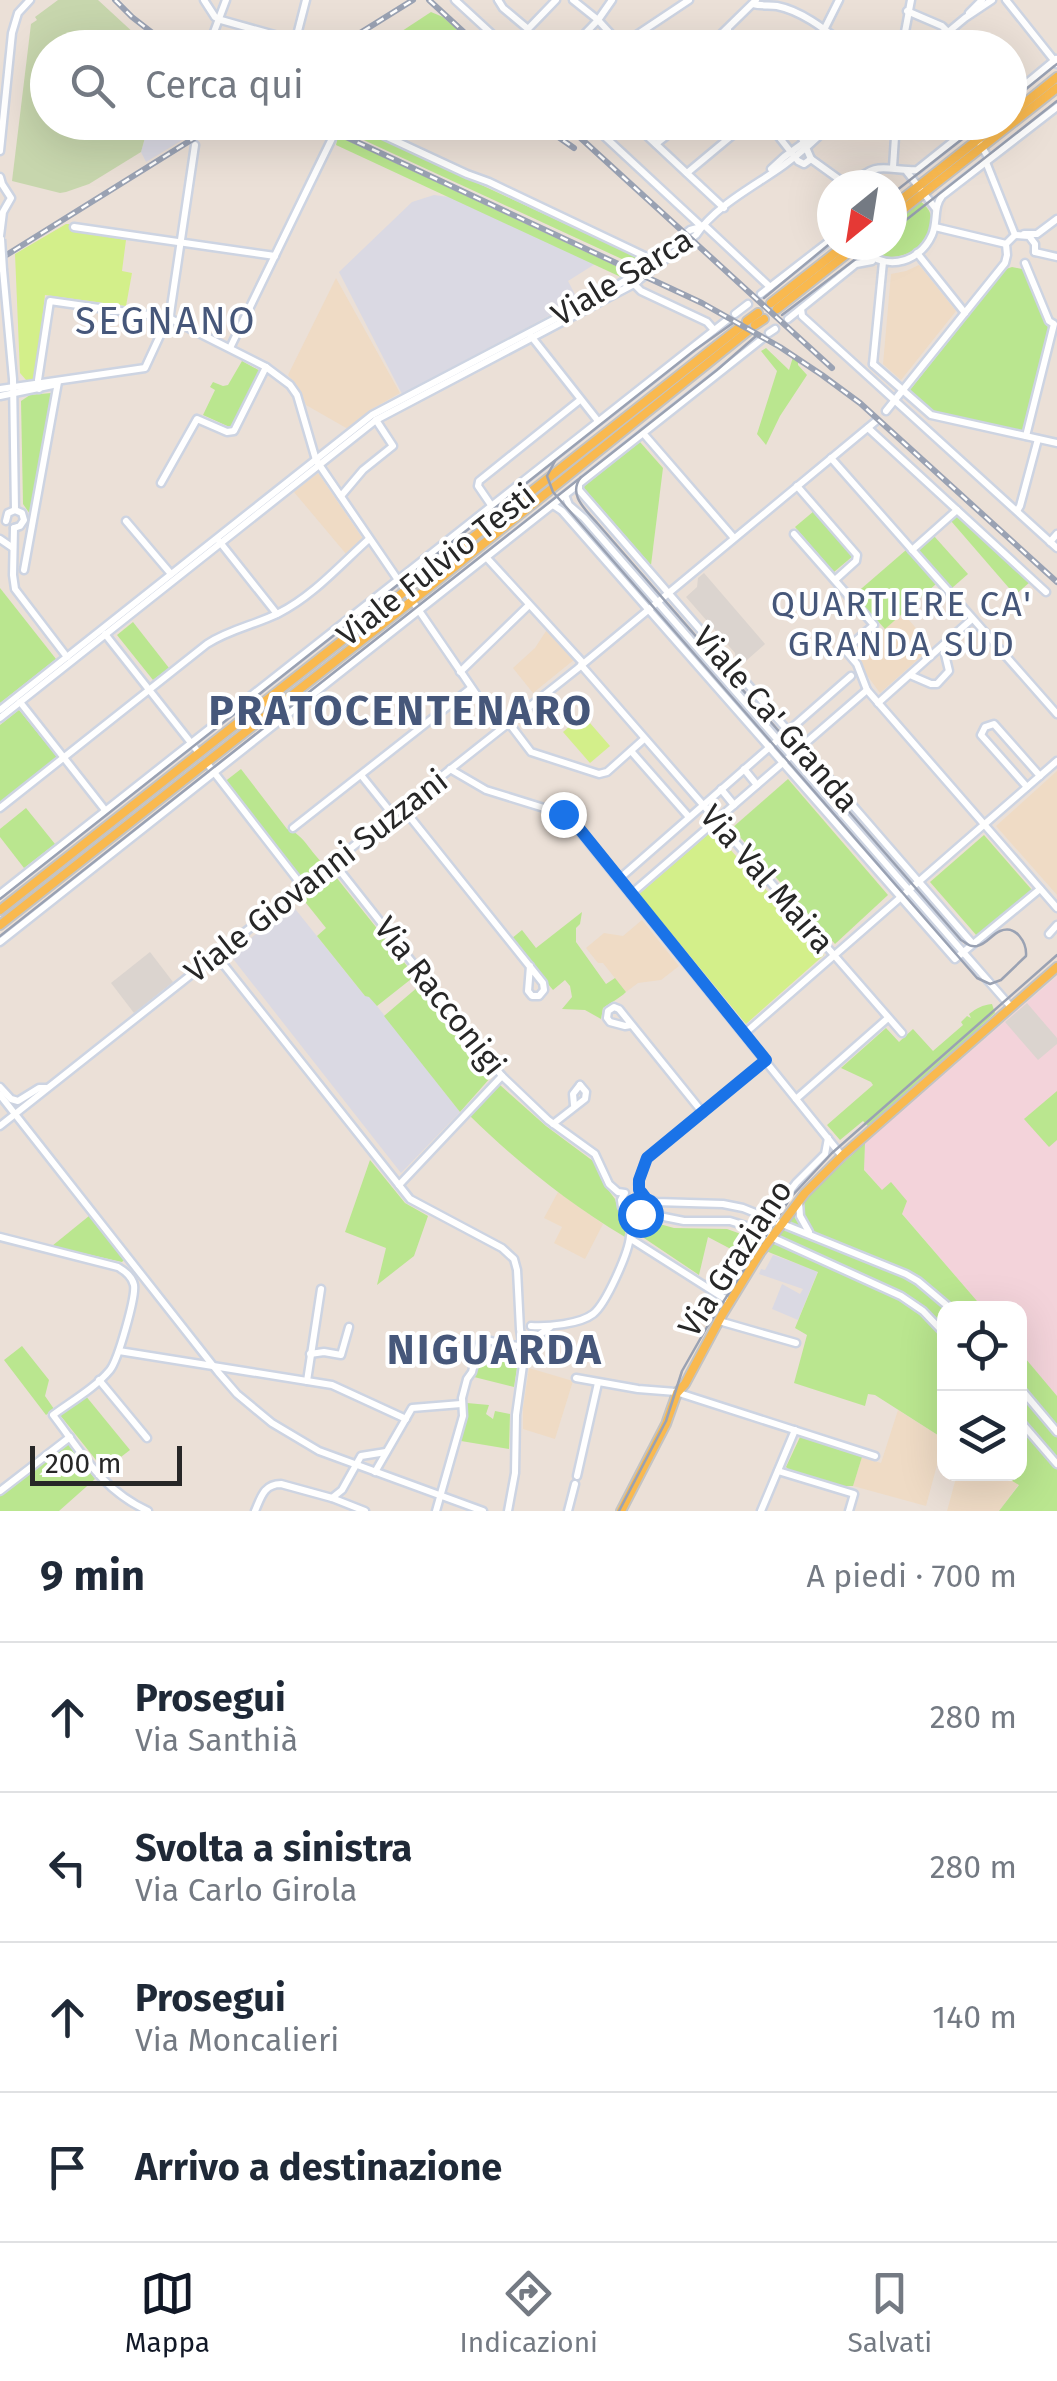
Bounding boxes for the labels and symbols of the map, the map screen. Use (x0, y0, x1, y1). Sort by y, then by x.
north arrow (817, 170, 907, 260)
street label: Viale Sarca (545, 220, 699, 334)
district label: SEGNANO (75, 298, 257, 344)
street label: Viale Fulvio Testi (329, 476, 543, 654)
district label: QUARTIERE CA' GRANDA SUD (771, 583, 1033, 665)
street label: Viale Ca' Granda (685, 618, 867, 820)
district label: PRATOCENTENARO (209, 686, 593, 736)
street label: Viale Giovanni Suzzani (177, 762, 455, 990)
route end (541, 792, 587, 838)
street label: Via Val Maira (692, 797, 842, 961)
street label: Via Racconigi (366, 909, 514, 1083)
street label: Via Graziano (670, 1172, 800, 1344)
route start (618, 1192, 664, 1238)
district label: NIGUARDA (387, 1325, 603, 1375)
scale bar (30, 1441, 182, 1486)

